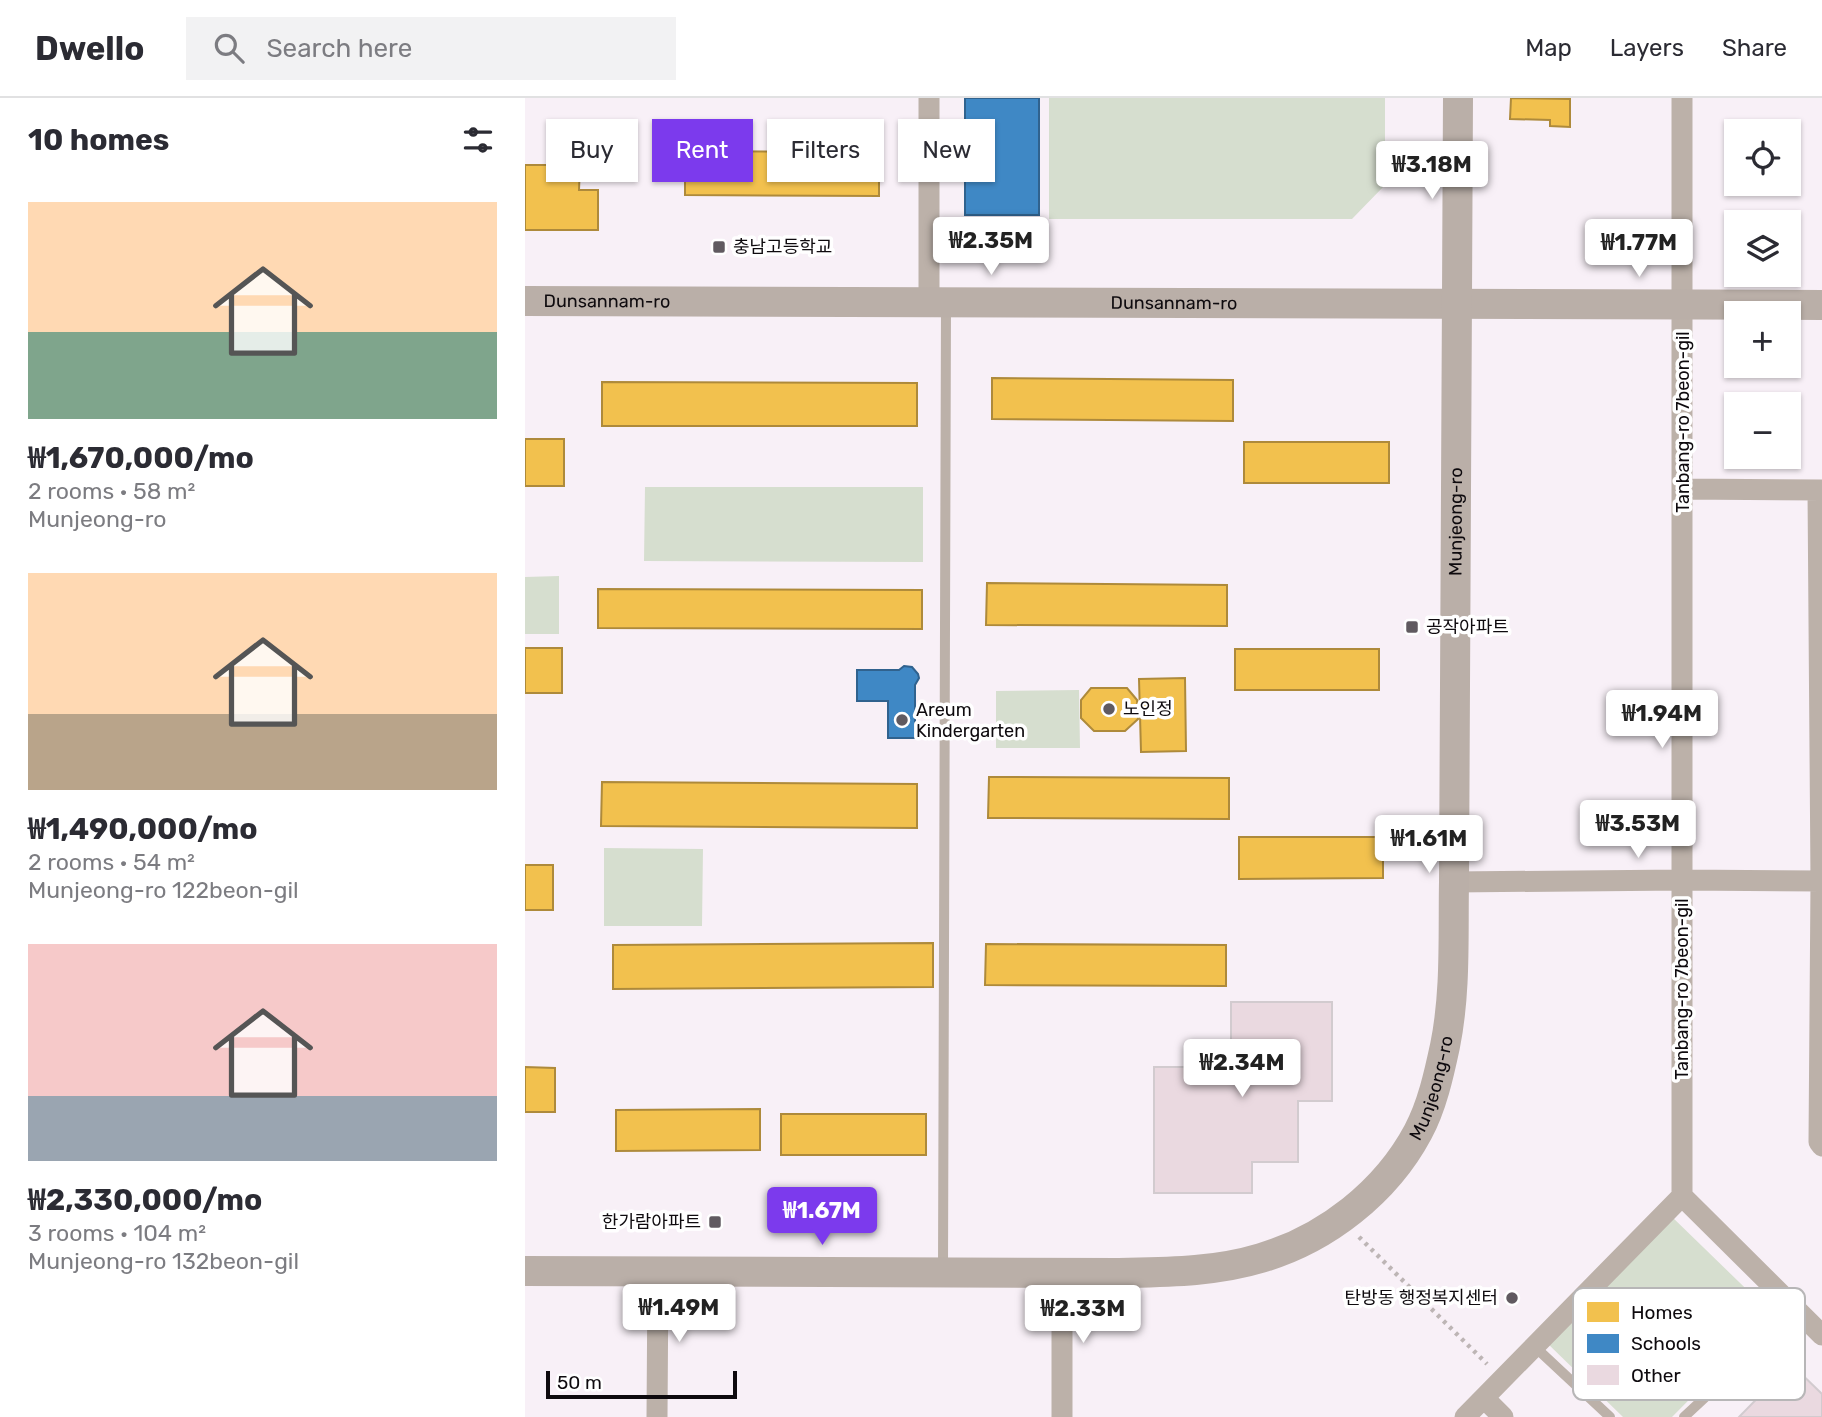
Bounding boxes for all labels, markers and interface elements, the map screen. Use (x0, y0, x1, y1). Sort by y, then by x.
search box (186, 17, 676, 80)
text: Dwello (35, 29, 144, 68)
icon: search (210, 29, 248, 67)
text: Search here (266, 33, 412, 64)
text: Map (1525, 34, 1572, 62)
text: Layers (1610, 34, 1684, 62)
text: Share (1722, 34, 1787, 62)
chip: Buy (546, 119, 638, 182)
chip: Rent (652, 119, 753, 182)
chip: Filters (767, 119, 884, 182)
chip: New (898, 119, 995, 182)
map controls (1724, 119, 1801, 469)
button: locate (1724, 119, 1801, 196)
icon: filters (459, 121, 497, 159)
text: 10 homes (28, 122, 169, 158)
pin: ₩3.18M (1375, 141, 1489, 201)
text: ₩3.18M (1392, 150, 1472, 178)
button: layers (1724, 210, 1801, 287)
pin: ₩2.35M (934, 218, 1048, 277)
pin: ₩1.77M (1582, 220, 1696, 279)
text: ₩2.35M (949, 226, 1033, 254)
text: ₩1.77M (1601, 228, 1677, 256)
place label: 충남고등학교 (733, 236, 832, 258)
marker: 충남고등학교 (711, 239, 727, 255)
icon: home (200, 248, 326, 374)
street label: Dunsannam-ro (544, 290, 670, 312)
street label: Dunsannam-ro (1111, 292, 1237, 314)
button: + (1724, 301, 1801, 378)
street label: Tanbang-ro 7beon-gil (1672, 331, 1694, 513)
button: − (1724, 392, 1801, 469)
text: ₩1,670,000/mo (28, 440, 254, 476)
street label: Munjeong-ro (1445, 467, 1467, 576)
text: 2 rooms · 58 m² (28, 477, 195, 505)
text: Munjeong-ro (28, 505, 167, 533)
place label: 공작아파트 (1426, 616, 1509, 638)
icon: home (200, 619, 326, 745)
marker: 공작아파트 (1404, 619, 1420, 635)
pin: ₩1.94M (1605, 690, 1719, 750)
place label: 노인정 (1123, 698, 1173, 720)
place label: Areum Kindergarten (916, 699, 1025, 742)
text: ₩1.94M (1622, 699, 1702, 727)
marker: 노인정 (1101, 701, 1117, 717)
marker: Areum Kindergarten (894, 712, 910, 728)
pin: ₩3.53M (1581, 800, 1695, 860)
text: ₩3.53M (1596, 809, 1680, 837)
text: ₩1,490,000/mo (28, 811, 258, 847)
pin: ₩1.61M (1372, 816, 1486, 875)
text: ₩1.61M (1391, 824, 1467, 852)
text: 2 rooms · 54 m² (28, 848, 195, 876)
text: Munjeong-ro 122beon-gil (28, 876, 299, 904)
street label: Tanbang-ro 7beon-gil (1671, 898, 1693, 1080)
icon: home (200, 990, 326, 1116)
street label: Munjeong-ro (1405, 1034, 1458, 1144)
pin: ₩2.34M (1185, 1040, 1299, 1099)
text: ₩2.34M (1200, 1048, 1284, 1076)
text: ₩2,330,000/mo (28, 1182, 262, 1218)
pin: ₩1.67M (765, 1188, 879, 1247)
text: ₩1.67M (783, 1196, 861, 1224)
place label: 한가람아파트 (602, 1211, 701, 1233)
marker: 한가람아파트 (707, 1214, 723, 1230)
text: 3 rooms · 104 m² (28, 1219, 206, 1247)
text: Munjeong-ro 132beon-gil (28, 1247, 299, 1275)
pin: ₩1.49M (622, 1284, 736, 1344)
pin: ₩2.33M (1026, 1286, 1140, 1345)
place label: 탄방동 행정복지센터 (1345, 1287, 1498, 1309)
legend (1573, 1288, 1805, 1400)
marker: 탄방동 행정복지센터 (1504, 1290, 1520, 1306)
text: ₩1.49M (639, 1293, 719, 1321)
text: ₩2.33M (1041, 1294, 1125, 1322)
text: Homes (1631, 1301, 1693, 1324)
text: Schools (1631, 1332, 1701, 1355)
text: Other (1631, 1364, 1682, 1387)
scale bar (546, 1368, 737, 1400)
text: 50 m (557, 1371, 602, 1394)

